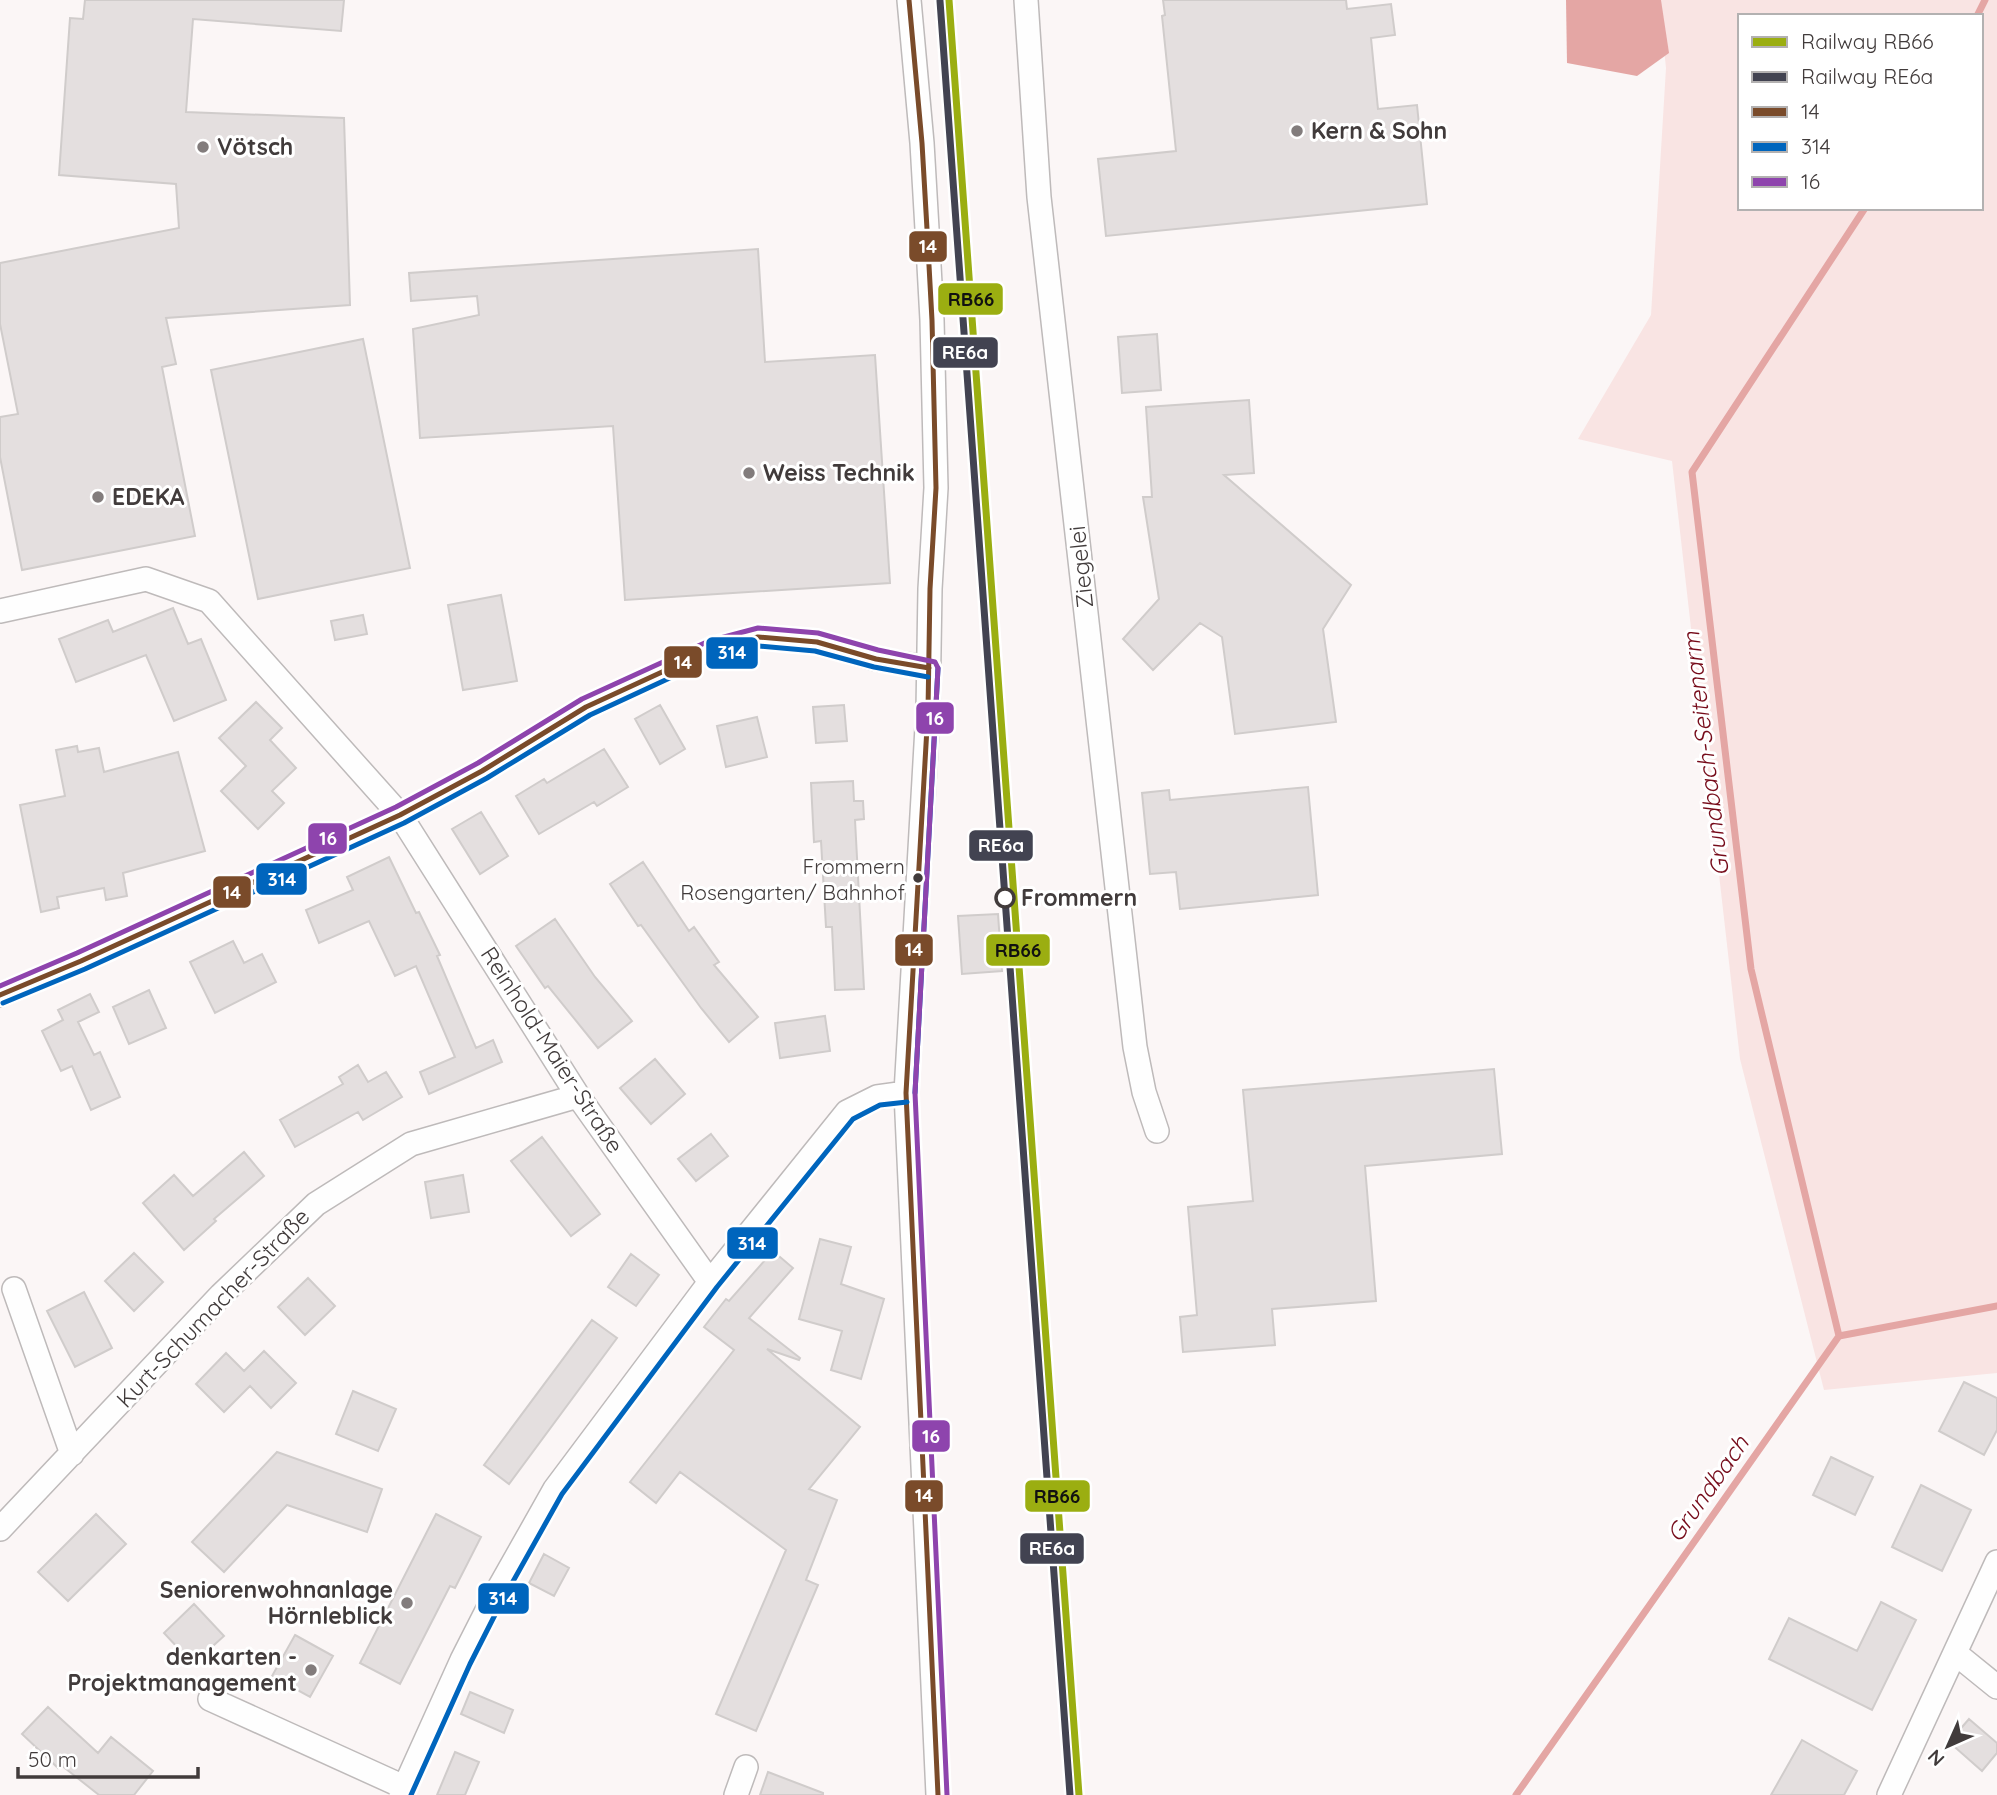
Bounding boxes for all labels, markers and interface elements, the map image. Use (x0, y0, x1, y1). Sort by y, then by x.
legend (1738, 14, 1983, 210)
text: Railway RB66 (1801, 28, 1934, 54)
text: Railway RE6a (1801, 63, 1933, 89)
text: 14 (1801, 98, 1820, 124)
place label: Kern & Sohn (1311, 116, 1447, 145)
marker: Kern & Sohn (1289, 123, 1305, 139)
place label: Vötsch (217, 132, 293, 161)
text: 314 (1801, 133, 1831, 159)
marker: Vötsch (195, 139, 211, 155)
text: 16 (1801, 168, 1820, 194)
line badge: 14 (908, 230, 948, 263)
text: 14 (919, 234, 937, 258)
line badge: RB66 (937, 282, 1004, 316)
text: RB66 (948, 287, 994, 311)
line badge: RE6a (932, 336, 999, 369)
text: RE6a (942, 340, 988, 364)
place label: Weiss Technik (763, 458, 915, 487)
marker: Weiss Technik (741, 465, 757, 481)
place label: EDEKA (112, 482, 185, 511)
marker: EDEKA (90, 489, 106, 505)
street label: Ziegelei (1062, 525, 1099, 610)
water label: Grundbach-Seitenarm (1675, 629, 1735, 878)
line badge: 314 (705, 636, 759, 670)
text: 314 (718, 640, 746, 664)
line badge: 14 (663, 645, 703, 679)
text: 14 (674, 650, 692, 674)
line badge: 16 (915, 701, 955, 735)
text: 16 (926, 706, 944, 730)
line badge: 16 (307, 822, 348, 855)
text: 16 (319, 826, 337, 850)
line badge: RE6a (968, 829, 1034, 862)
text: RE6a (978, 833, 1024, 857)
place label: Frommern Rosengarten/ Bahnhof (680, 853, 905, 905)
line badge: 314 (255, 862, 308, 896)
text: 314 (268, 867, 296, 891)
marker: Frommern Rosengarten/ Bahnhof (911, 871, 925, 885)
line badge: 14 (212, 875, 252, 909)
text: 14 (223, 880, 241, 904)
place label: Frommern (1021, 883, 1137, 912)
marker: Frommern (995, 888, 1015, 908)
line badge: 14 (894, 933, 934, 967)
line badge: RB66 (985, 933, 1051, 967)
text: 14 (905, 937, 923, 961)
text: RB66 (995, 938, 1041, 962)
street label: Reinhold-Maier-Straße (475, 941, 630, 1158)
street label: Kurt-Schumacher-Straße (110, 1202, 315, 1413)
line badge: 314 (726, 1226, 779, 1260)
text: 314 (738, 1231, 766, 1255)
line badge: 16 (911, 1419, 951, 1453)
text: 16 (922, 1424, 940, 1448)
water label: Grundbach (1660, 1429, 1755, 1547)
line badge: 14 (904, 1479, 944, 1513)
line badge: RB66 (1024, 1479, 1091, 1513)
text: 14 (915, 1483, 933, 1507)
text: RB66 (1034, 1484, 1080, 1508)
line badge: RE6a (1019, 1532, 1085, 1565)
text: RE6a (1029, 1536, 1075, 1560)
place label: Seniorenwohnanlage Hörnleblick (160, 1575, 393, 1630)
line badge: 314 (477, 1582, 530, 1615)
text: 314 (489, 1586, 517, 1610)
marker: Seniorenwohnanlage Hörnleblick (399, 1595, 415, 1611)
place label: denkarten - Projektmanagement (67, 1642, 297, 1697)
marker: denkarten - Projektmanagement (303, 1662, 319, 1678)
north arrow (1913, 1711, 1983, 1781)
scale bar (18, 1736, 198, 1780)
text: N (1923, 1745, 1949, 1771)
text: 50 m (28, 1746, 77, 1772)

